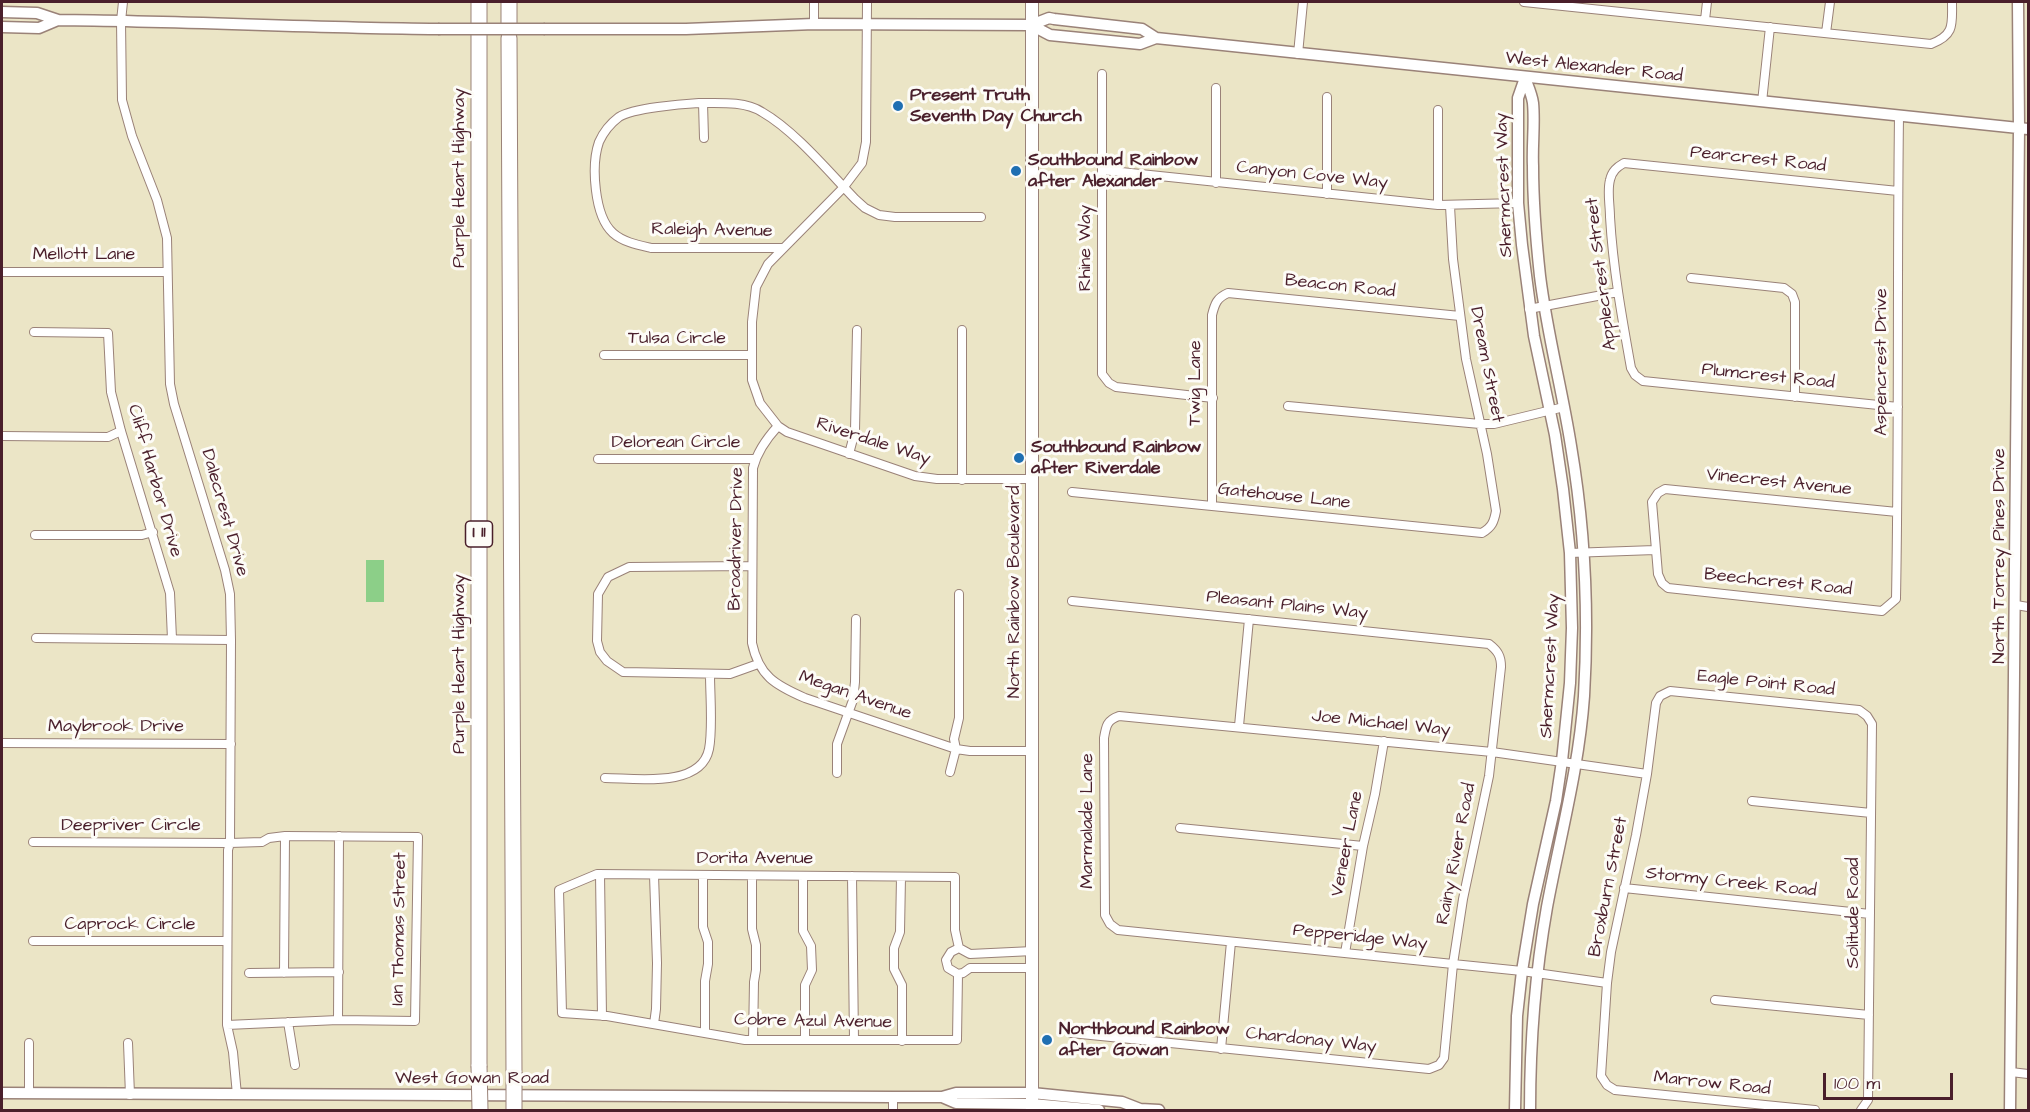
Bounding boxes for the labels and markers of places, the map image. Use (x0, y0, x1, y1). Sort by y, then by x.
place label: Present Truth Seventh Day Church (910, 85, 1082, 128)
marker: Present Truth Seventh Day Church (891, 99, 905, 113)
place label: Southbound Rainbow after Alexander (1028, 150, 1198, 192)
marker: Southbound Rainbow after Alexander (1009, 164, 1023, 178)
place label: Southbound Rainbow after Riverdale (1031, 437, 1201, 480)
marker: Southbound Rainbow after Riverdale (1012, 451, 1026, 465)
place label: Northbound Rainbow after Gowan (1059, 1019, 1230, 1062)
marker: Northbound Rainbow after Gowan (1040, 1033, 1054, 1047)

